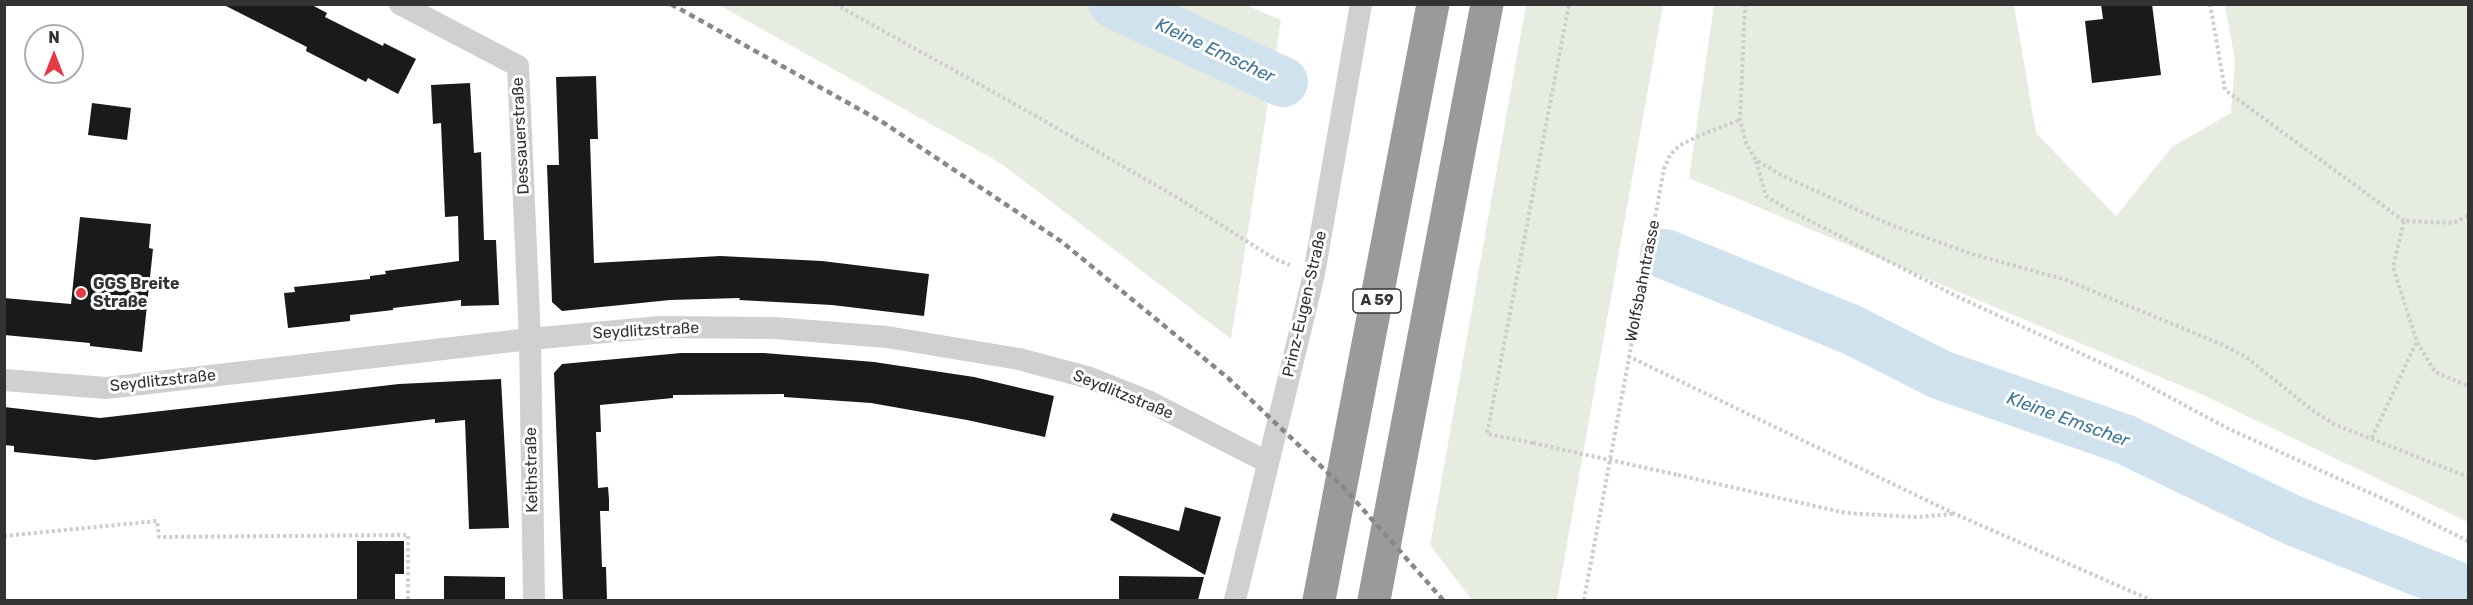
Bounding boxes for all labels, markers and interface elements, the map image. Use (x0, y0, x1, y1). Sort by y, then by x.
water label: Kleine Emscher (1152, 14, 1278, 88)
north arrow (24, 24, 84, 84)
text: N (48, 28, 60, 47)
street label: Dessauerstraße (508, 77, 534, 195)
street label: Wolfsbahntrasse (1622, 218, 1664, 344)
street label: Prinz-Eugen-Straße (1279, 229, 1331, 379)
place label: GGS Breite Straße (93, 274, 180, 312)
marker: GGS Breite Straße (74, 286, 88, 300)
road number: A 59 (1353, 289, 1401, 313)
street label: Seydlitzstraße (592, 319, 700, 343)
street label: Seydlitzstraße (109, 366, 217, 396)
street label: Seydlitzstraße (1070, 366, 1176, 424)
water label: Kleine Emscher (2004, 388, 2132, 452)
street label: Keithstraße (522, 427, 542, 513)

